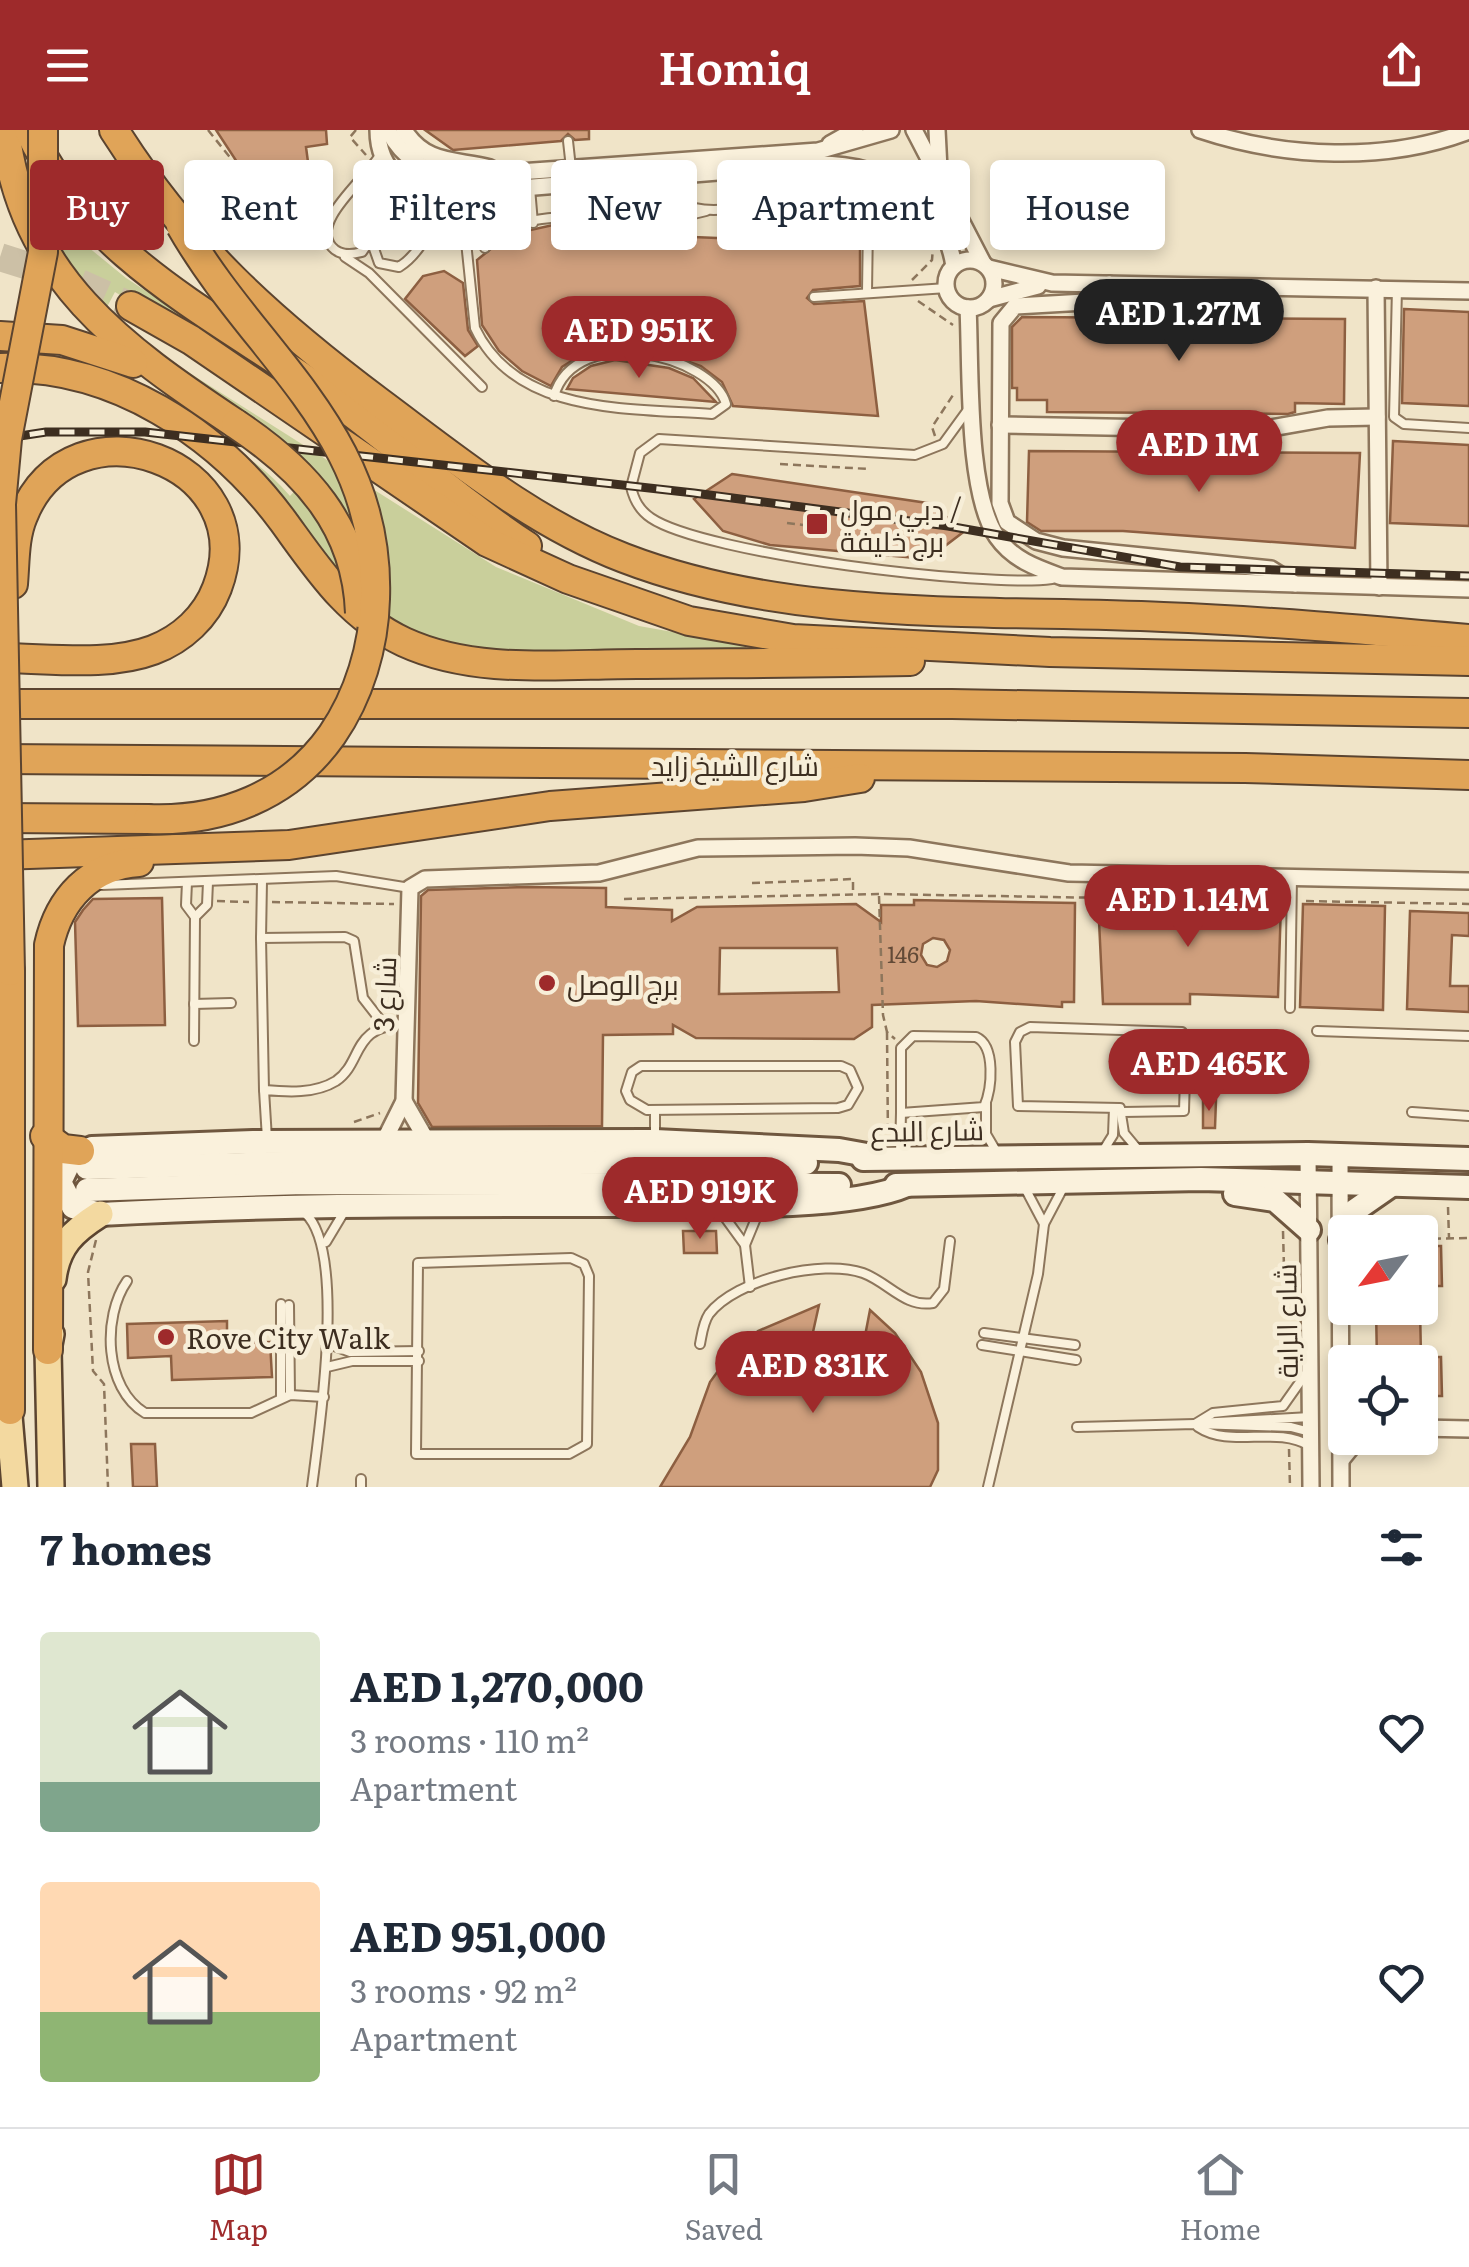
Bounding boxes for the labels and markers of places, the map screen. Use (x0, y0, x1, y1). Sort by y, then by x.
pin: AED 1.27M (1065, 279, 1293, 364)
pin: AED 951K (536, 296, 742, 381)
pin: AED 1M (1118, 410, 1280, 495)
place label: دبي مول / برج خليفة (840, 487, 962, 561)
marker: دبي مول / برج خليفة (804, 511, 830, 537)
pin: AED 1.14M (1074, 865, 1302, 950)
place label: برج الوصل (567, 962, 679, 1004)
marker: برج الوصل (536, 972, 558, 994)
pin: AED 465K (1106, 1029, 1312, 1114)
pin: AED 919K (597, 1157, 803, 1242)
place label: Rove City Walk (186, 1316, 391, 1358)
marker: Rove City Walk (155, 1326, 177, 1348)
pin: AED 831K (710, 1331, 916, 1416)

